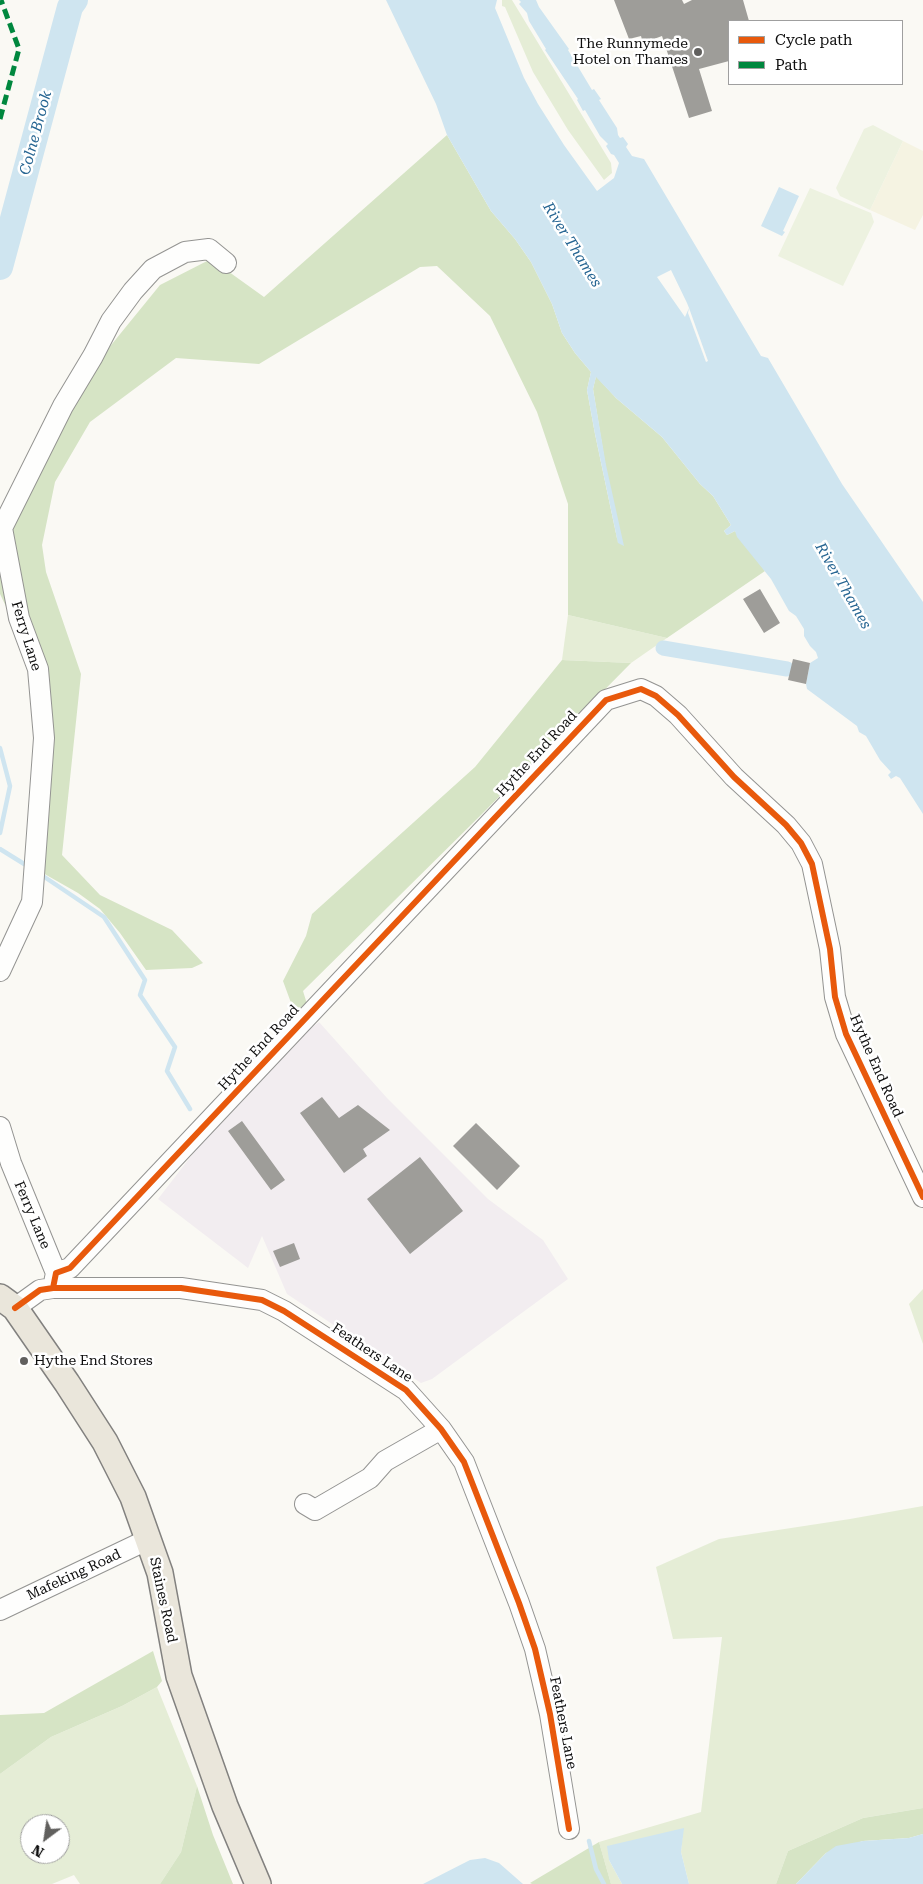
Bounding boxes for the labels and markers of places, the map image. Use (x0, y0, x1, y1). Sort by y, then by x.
place label: The Runnymede Hotel on Thames (573, 36, 688, 68)
marker: The Runnymede Hotel on Thames (692, 46, 704, 58)
place label: Hythe End Stores (34, 1353, 153, 1369)
marker: Hythe End Stores (18, 1355, 30, 1367)

